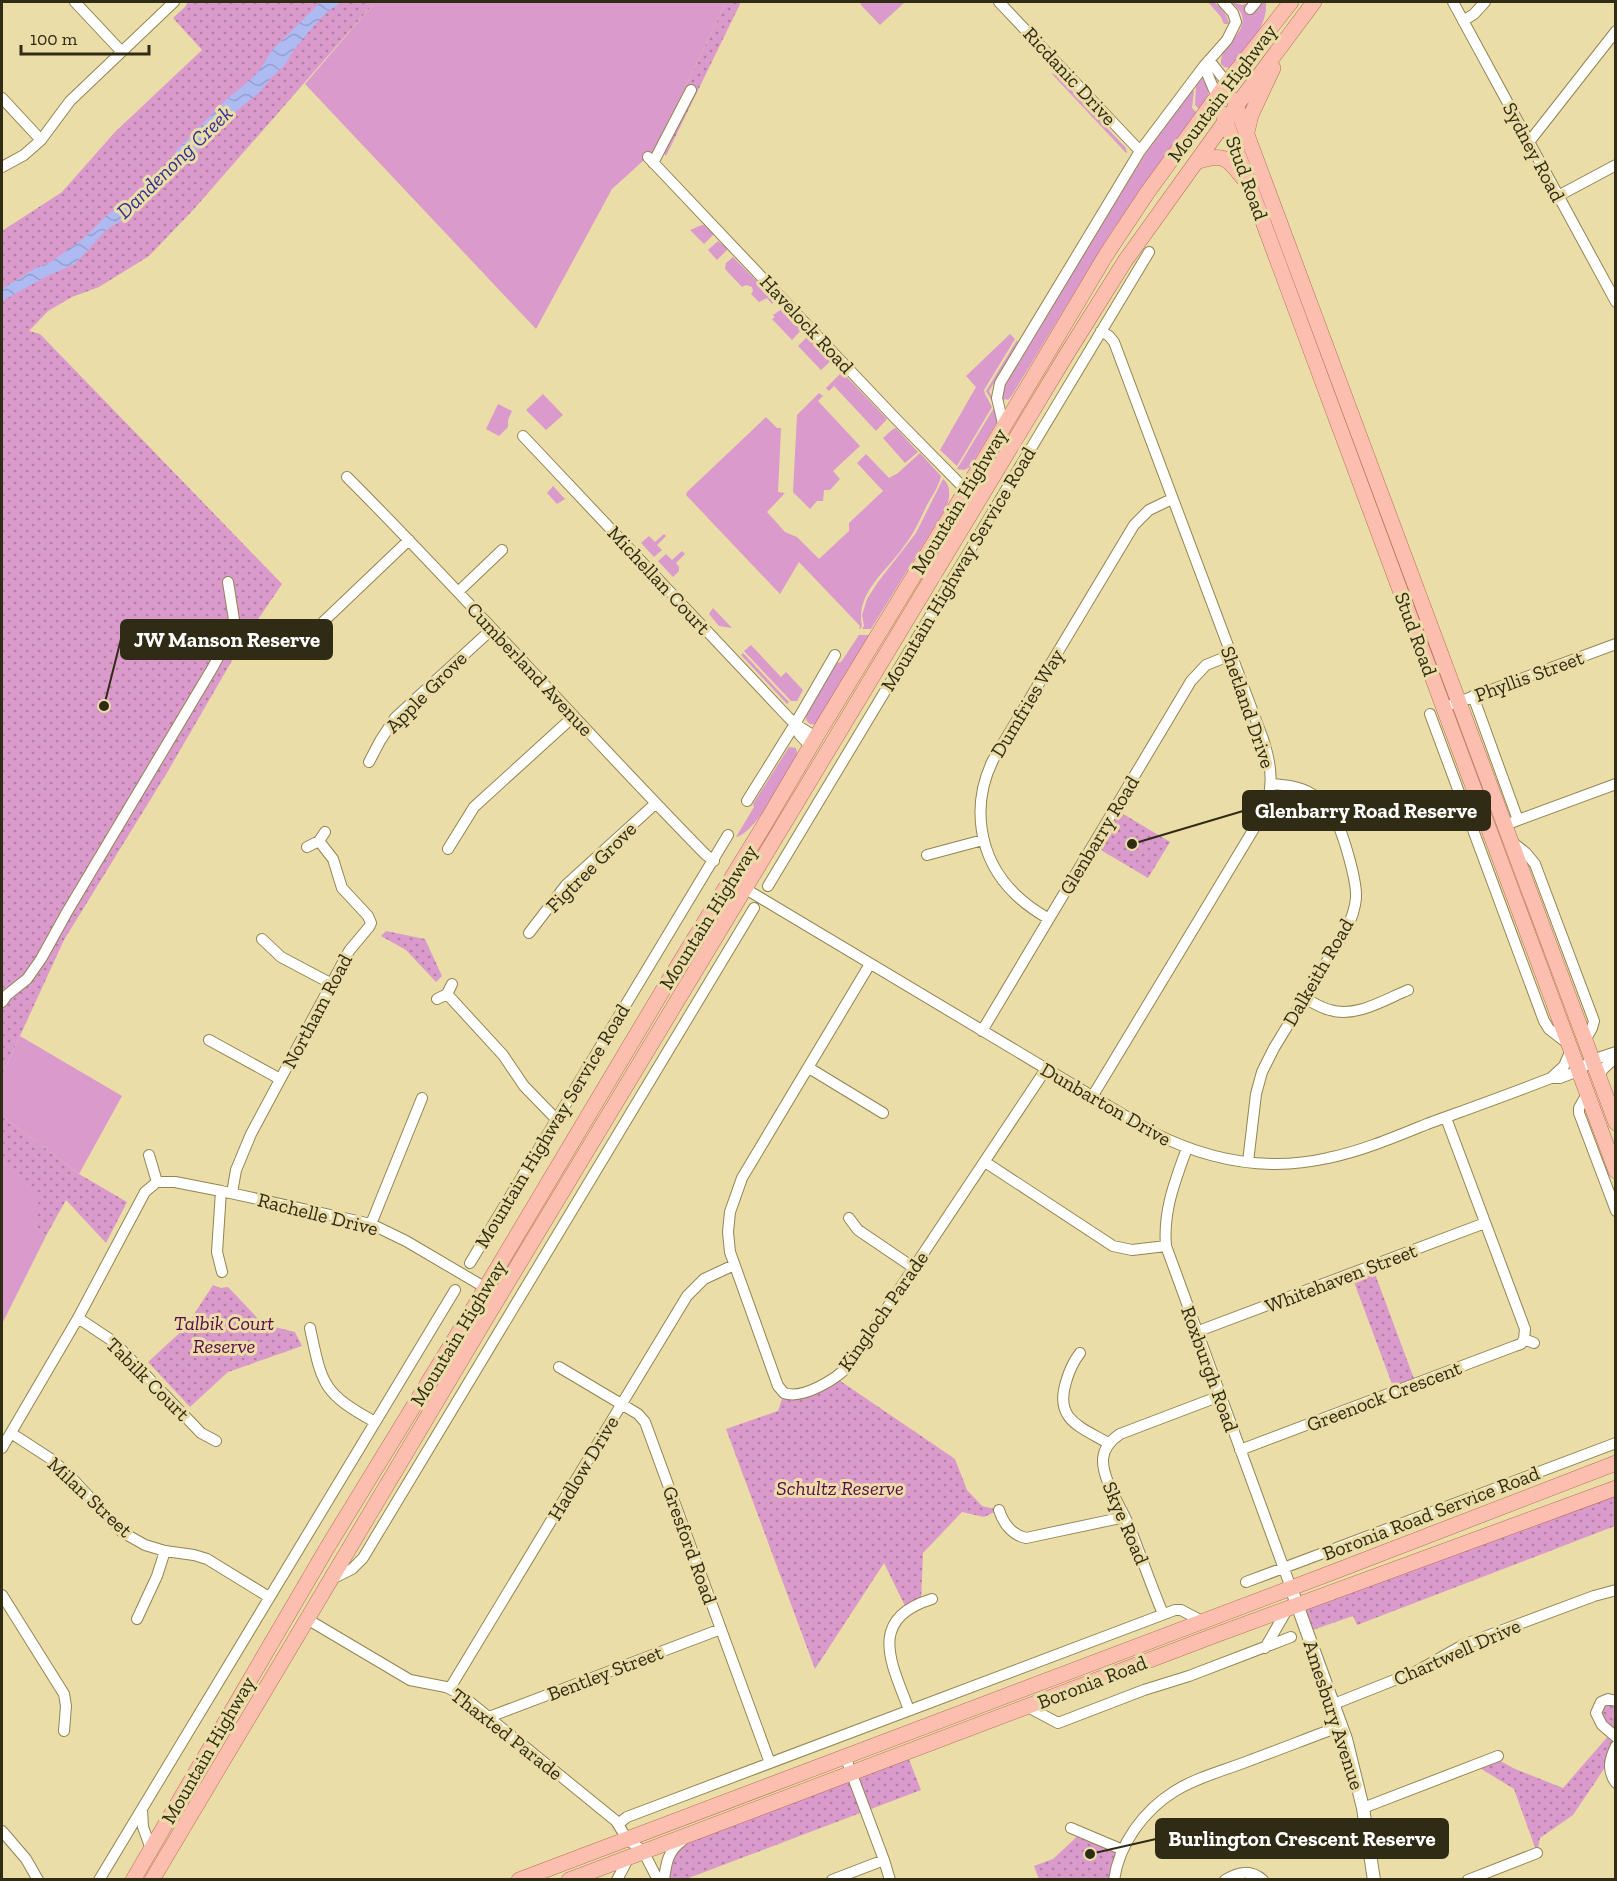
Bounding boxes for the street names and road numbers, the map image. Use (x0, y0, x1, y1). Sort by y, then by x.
street label: Mountain Highway (1162, 19, 1282, 167)
street label: Ricdanic Drive (1018, 22, 1122, 130)
street label: Sydney Road (1498, 98, 1570, 206)
street label: Stud Road (1221, 133, 1273, 223)
street label: Havelock Road (755, 270, 859, 378)
street label: Mountain Highway (906, 423, 1012, 578)
street label: Mountain Highway Service Road (875, 443, 1041, 695)
street label: Michellan Court (603, 521, 716, 640)
street label: Stud Road (1390, 589, 1442, 679)
street label: Cumberland Avenue (462, 597, 598, 741)
street label: Shetland Drive (1216, 643, 1280, 771)
street label: Dumfries Way (985, 644, 1069, 762)
street label: Phyllis Street (1471, 645, 1587, 707)
street label: Apple Grove (380, 646, 472, 738)
street label: Glenbarry Road (1054, 771, 1144, 899)
street label: Figtree Grove (541, 817, 641, 917)
street label: Mountain Highway (654, 840, 763, 994)
street label: Dalkeith Road (1278, 914, 1358, 1030)
street label: Northam Road (277, 950, 357, 1072)
street label: Mountain Highway Service Road (469, 1000, 635, 1252)
street label: Dunbarton Drive (1037, 1057, 1175, 1151)
street label: Rachelle Drive (255, 1187, 381, 1241)
street label: Whitehaven Street (1262, 1238, 1421, 1318)
street label: Kingloch Parade (833, 1246, 933, 1376)
street label: Mountain Highway (405, 1255, 511, 1410)
street label: Roxburgh Road (1176, 1303, 1244, 1435)
street label: Tabilk Court (101, 1332, 195, 1426)
street label: Greenock Crescent (1303, 1355, 1465, 1437)
street label: Hadlow Drive (542, 1412, 624, 1524)
street label: Milan Street (43, 1452, 138, 1543)
street label: Boronia Road Service Road (1319, 1461, 1543, 1565)
street label: Skye Road (1098, 1478, 1154, 1568)
street label: Gresford Road (658, 1483, 722, 1607)
street label: Chartwell Drive (1390, 1613, 1524, 1691)
street label: Amesbury Avenue (1299, 1637, 1369, 1793)
street label: Bentley Street (544, 1640, 667, 1706)
street label: Boronia Road (1034, 1650, 1150, 1714)
street label: Mountain Highway (156, 1671, 260, 1828)
street label: Thaxted Parade (446, 1683, 568, 1785)

